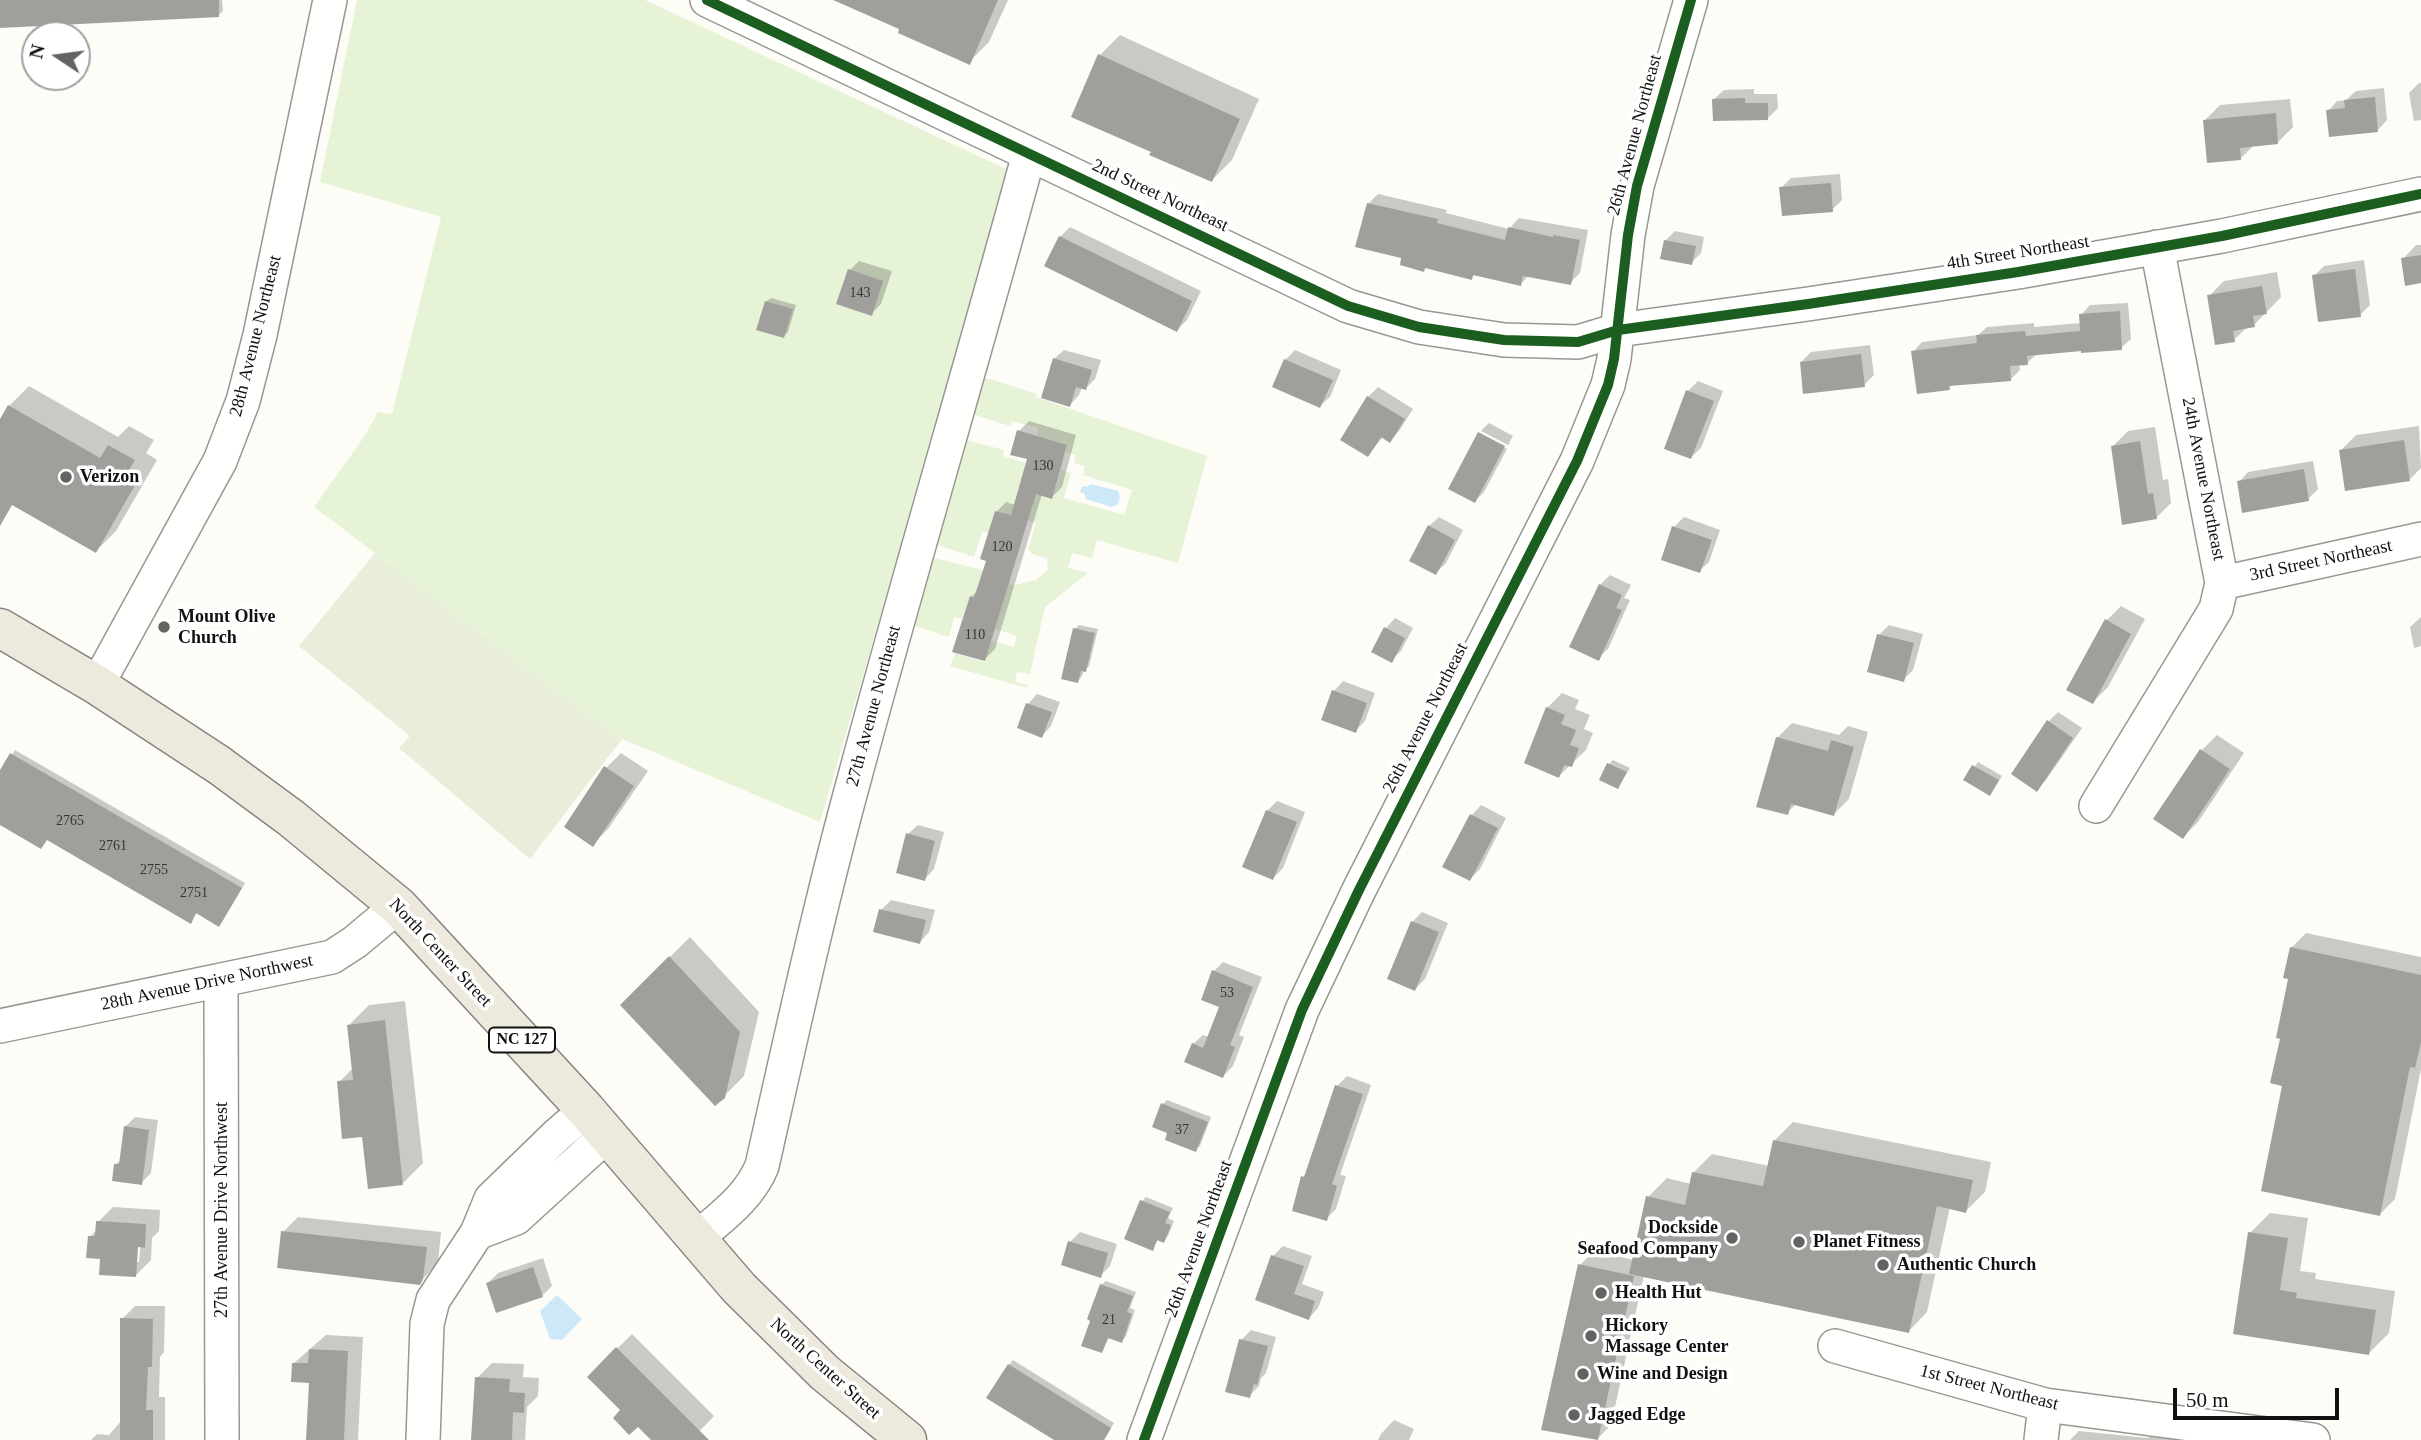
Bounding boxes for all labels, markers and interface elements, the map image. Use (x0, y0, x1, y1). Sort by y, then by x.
north arrow (21, 21, 91, 91)
text: N (25, 43, 49, 61)
street label: 26th Avenue Northeast (1603, 52, 1667, 218)
street label: 2nd Street Northeast (1088, 155, 1232, 237)
street label: 4th Street Northeast (1945, 231, 2091, 275)
street label: 28th Avenue Northeast (225, 253, 287, 419)
house number: 143 (850, 285, 870, 301)
street label: 24th Avenue Northeast (2177, 396, 2229, 562)
house number: 130 (1032, 458, 1054, 474)
place label: Verizon (80, 466, 139, 488)
marker: Verizon (58, 469, 74, 485)
street label: 3rd Street Northeast (2248, 535, 2394, 587)
house number: 120 (992, 539, 1012, 555)
place label: Mount Olive Church (178, 606, 275, 648)
marker: Mount Olive Church (156, 619, 172, 635)
street label: 27th Avenue Northeast (842, 623, 906, 789)
house number: 110 (965, 627, 985, 643)
street label: 26th Avenue Northeast (1379, 639, 1473, 797)
house number: 2765 (56, 813, 84, 829)
house number: 2761 (99, 838, 127, 854)
house number: 2755 (140, 862, 168, 878)
house number: 2751 (180, 885, 208, 901)
street label: North Center Street (384, 894, 496, 1012)
street label: 28th Avenue Drive Northwest (99, 950, 315, 1016)
house number: 53 (1220, 985, 1234, 1001)
road number: NC 127 (489, 1028, 555, 1052)
street label: 27th Avenue Drive Northwest (211, 1102, 233, 1318)
house number: 37 (1175, 1122, 1189, 1138)
street label: 26th Avenue Northeast (1161, 1157, 1237, 1321)
place label: Dockside Seafood Company (1577, 1217, 1718, 1260)
marker: Dockside Seafood Company (1724, 1230, 1740, 1246)
place label: Planet Fitness (1813, 1231, 1920, 1253)
marker: Planet Fitness (1791, 1234, 1807, 1250)
place label: Authentic Church (1897, 1254, 2036, 1276)
marker: Authentic Church (1875, 1257, 1891, 1273)
place label: Health Hut (1615, 1282, 1702, 1304)
marker: Health Hut (1593, 1285, 1609, 1301)
house number: 21 (1102, 1312, 1116, 1328)
street label: North Center Street (765, 1314, 885, 1424)
place label: Hickory Massage Center (1605, 1315, 1728, 1358)
marker: Hickory Massage Center (1583, 1328, 1599, 1344)
street label: 1st Street Northeast (1918, 1360, 2060, 1416)
place label: Wine and Design (1597, 1363, 1728, 1385)
marker: Wine and Design (1575, 1366, 1591, 1382)
scale bar (2176, 1374, 2342, 1418)
text: 50 m (2186, 1388, 2229, 1412)
place label: Jagged Edge (1588, 1404, 1686, 1426)
marker: Jagged Edge (1566, 1407, 1582, 1423)

